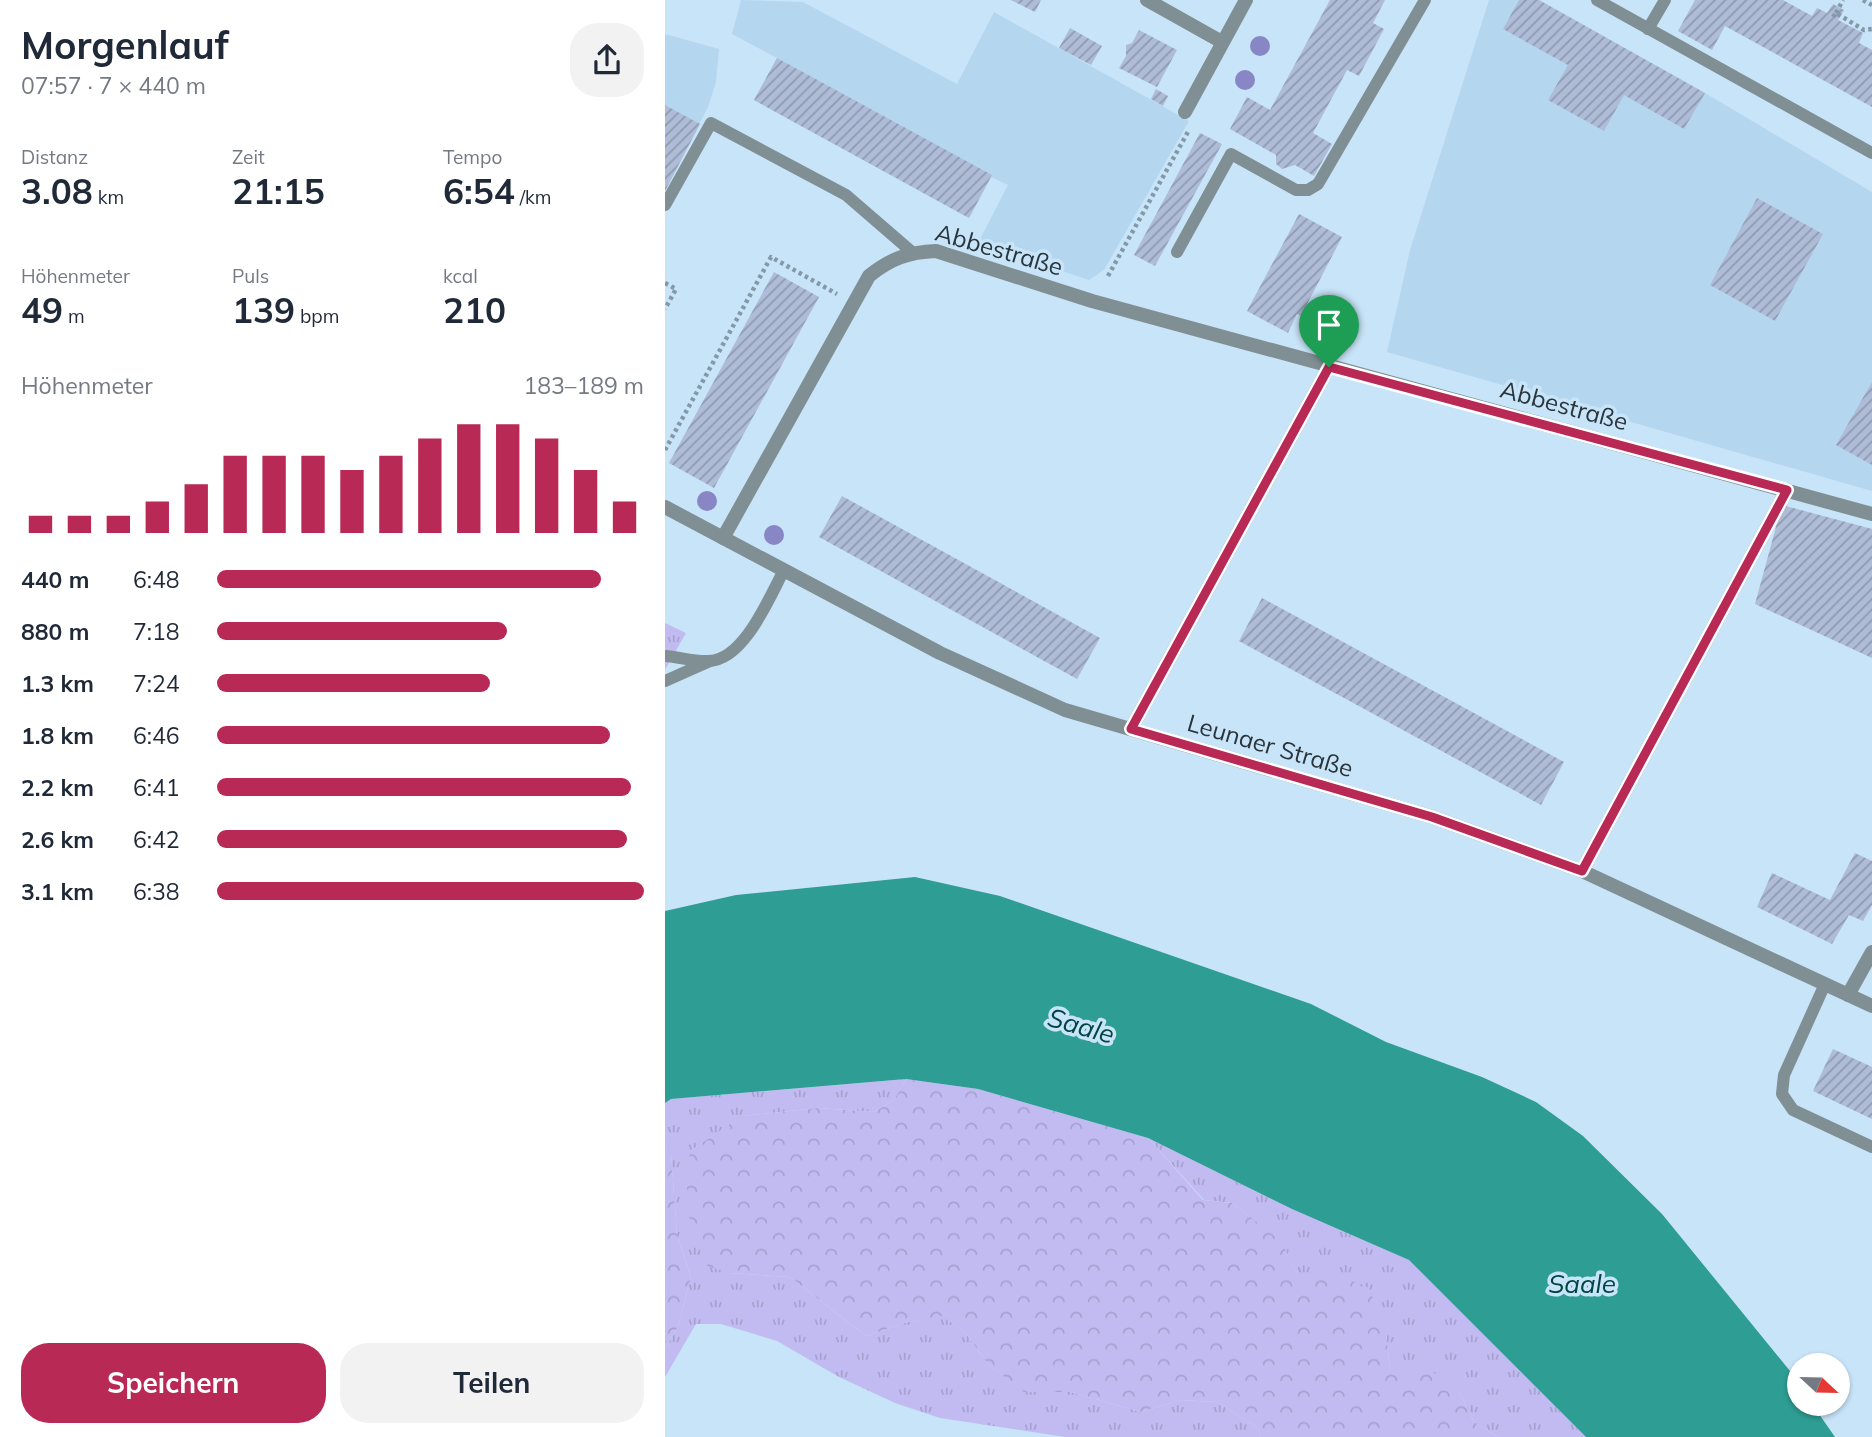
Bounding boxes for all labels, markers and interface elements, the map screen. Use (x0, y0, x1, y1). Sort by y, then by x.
text: Morgenlauf (21, 21, 229, 69)
button: share (570, 23, 644, 97)
text: 07:57 · 7 × 440 m (21, 71, 206, 100)
text: Distanz (21, 145, 88, 169)
text: Zeit (232, 145, 265, 169)
text: Tempo (443, 145, 502, 169)
text: 3.08 (21, 169, 93, 213)
text: 21:15 (232, 169, 325, 213)
text: 6:54 (443, 169, 515, 213)
text: km (93, 185, 124, 209)
text: /km (515, 185, 552, 209)
street label: Abbestraße (932, 217, 1066, 282)
text: Höhenmeter (21, 264, 130, 288)
text: Puls (232, 264, 269, 288)
text: kcal (443, 264, 478, 288)
text: 49 (21, 288, 63, 332)
text: 139 (232, 288, 295, 332)
text: 210 (443, 288, 506, 332)
pin (1299, 295, 1359, 367)
text: m (63, 304, 85, 328)
text: bpm (295, 304, 339, 328)
icon: arrive (1310, 306, 1348, 344)
text: Höhenmeter (21, 371, 153, 400)
text: 183–189 m (523, 371, 644, 400)
street label: Abbestraße (1497, 374, 1631, 436)
text: 440 m (21, 565, 89, 594)
text: 6:48 (133, 565, 180, 594)
text: 880 m (21, 617, 89, 646)
text: 7:18 (133, 617, 180, 646)
text: 1.3 km (21, 669, 94, 698)
text: 7:24 (133, 669, 180, 698)
street label: Leunaer Straße (1184, 707, 1357, 783)
text: 1.8 km (21, 721, 94, 750)
text: 6:46 (133, 721, 180, 750)
text: 2.2 km (21, 773, 94, 802)
text: 6:41 (133, 773, 180, 802)
text: 2.6 km (21, 825, 94, 854)
text: 6:42 (133, 825, 180, 854)
text: 3.1 km (21, 877, 94, 906)
text: 6:38 (133, 877, 180, 906)
water label: Saale (1044, 1000, 1118, 1051)
water label: Saale (1548, 1267, 1616, 1300)
button: Speichern (21, 1343, 326, 1423)
button: Teilen (340, 1343, 644, 1423)
north arrow (1787, 1353, 1850, 1416)
map controls (1787, 1353, 1850, 1416)

